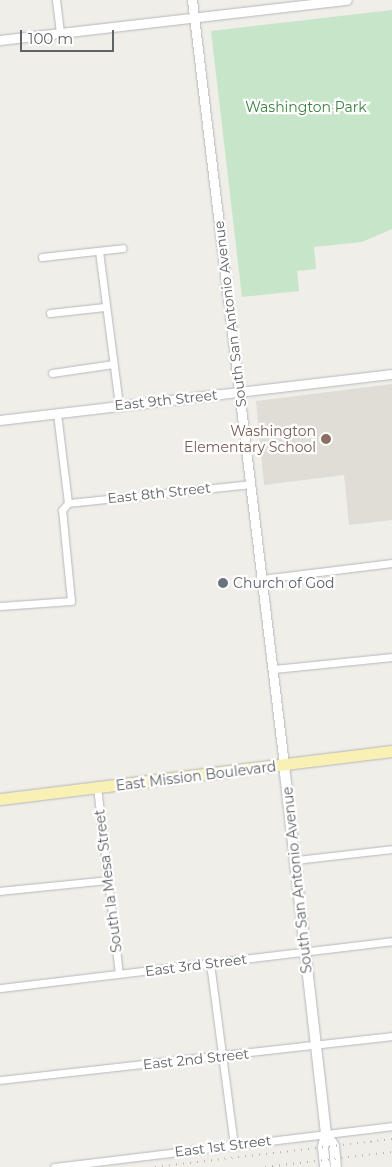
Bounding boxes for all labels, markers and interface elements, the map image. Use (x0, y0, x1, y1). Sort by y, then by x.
scale bar (22, 20, 116, 52)
text: 100 m (28, 29, 73, 48)
park label: Washington Park (245, 99, 367, 115)
street label: South San Antonio Avenue (210, 220, 250, 408)
street label: East 9th Street (114, 386, 218, 414)
place label: Washington Elementary School (184, 423, 316, 456)
marker: Washington Elementary School (320, 433, 332, 445)
street label: East 8th Street (107, 479, 211, 507)
place label: Church of God (233, 575, 334, 591)
marker: Church of God (217, 577, 229, 589)
street label: East Mission Boulevard (115, 758, 277, 794)
street label: South San Antonio Avenue (279, 786, 315, 974)
street label: South la Mesa Street (91, 808, 125, 954)
street label: East 3rd Street (144, 950, 248, 980)
street label: East 2nd Street (142, 1045, 250, 1073)
street label: East 1st Street (174, 1132, 272, 1160)

